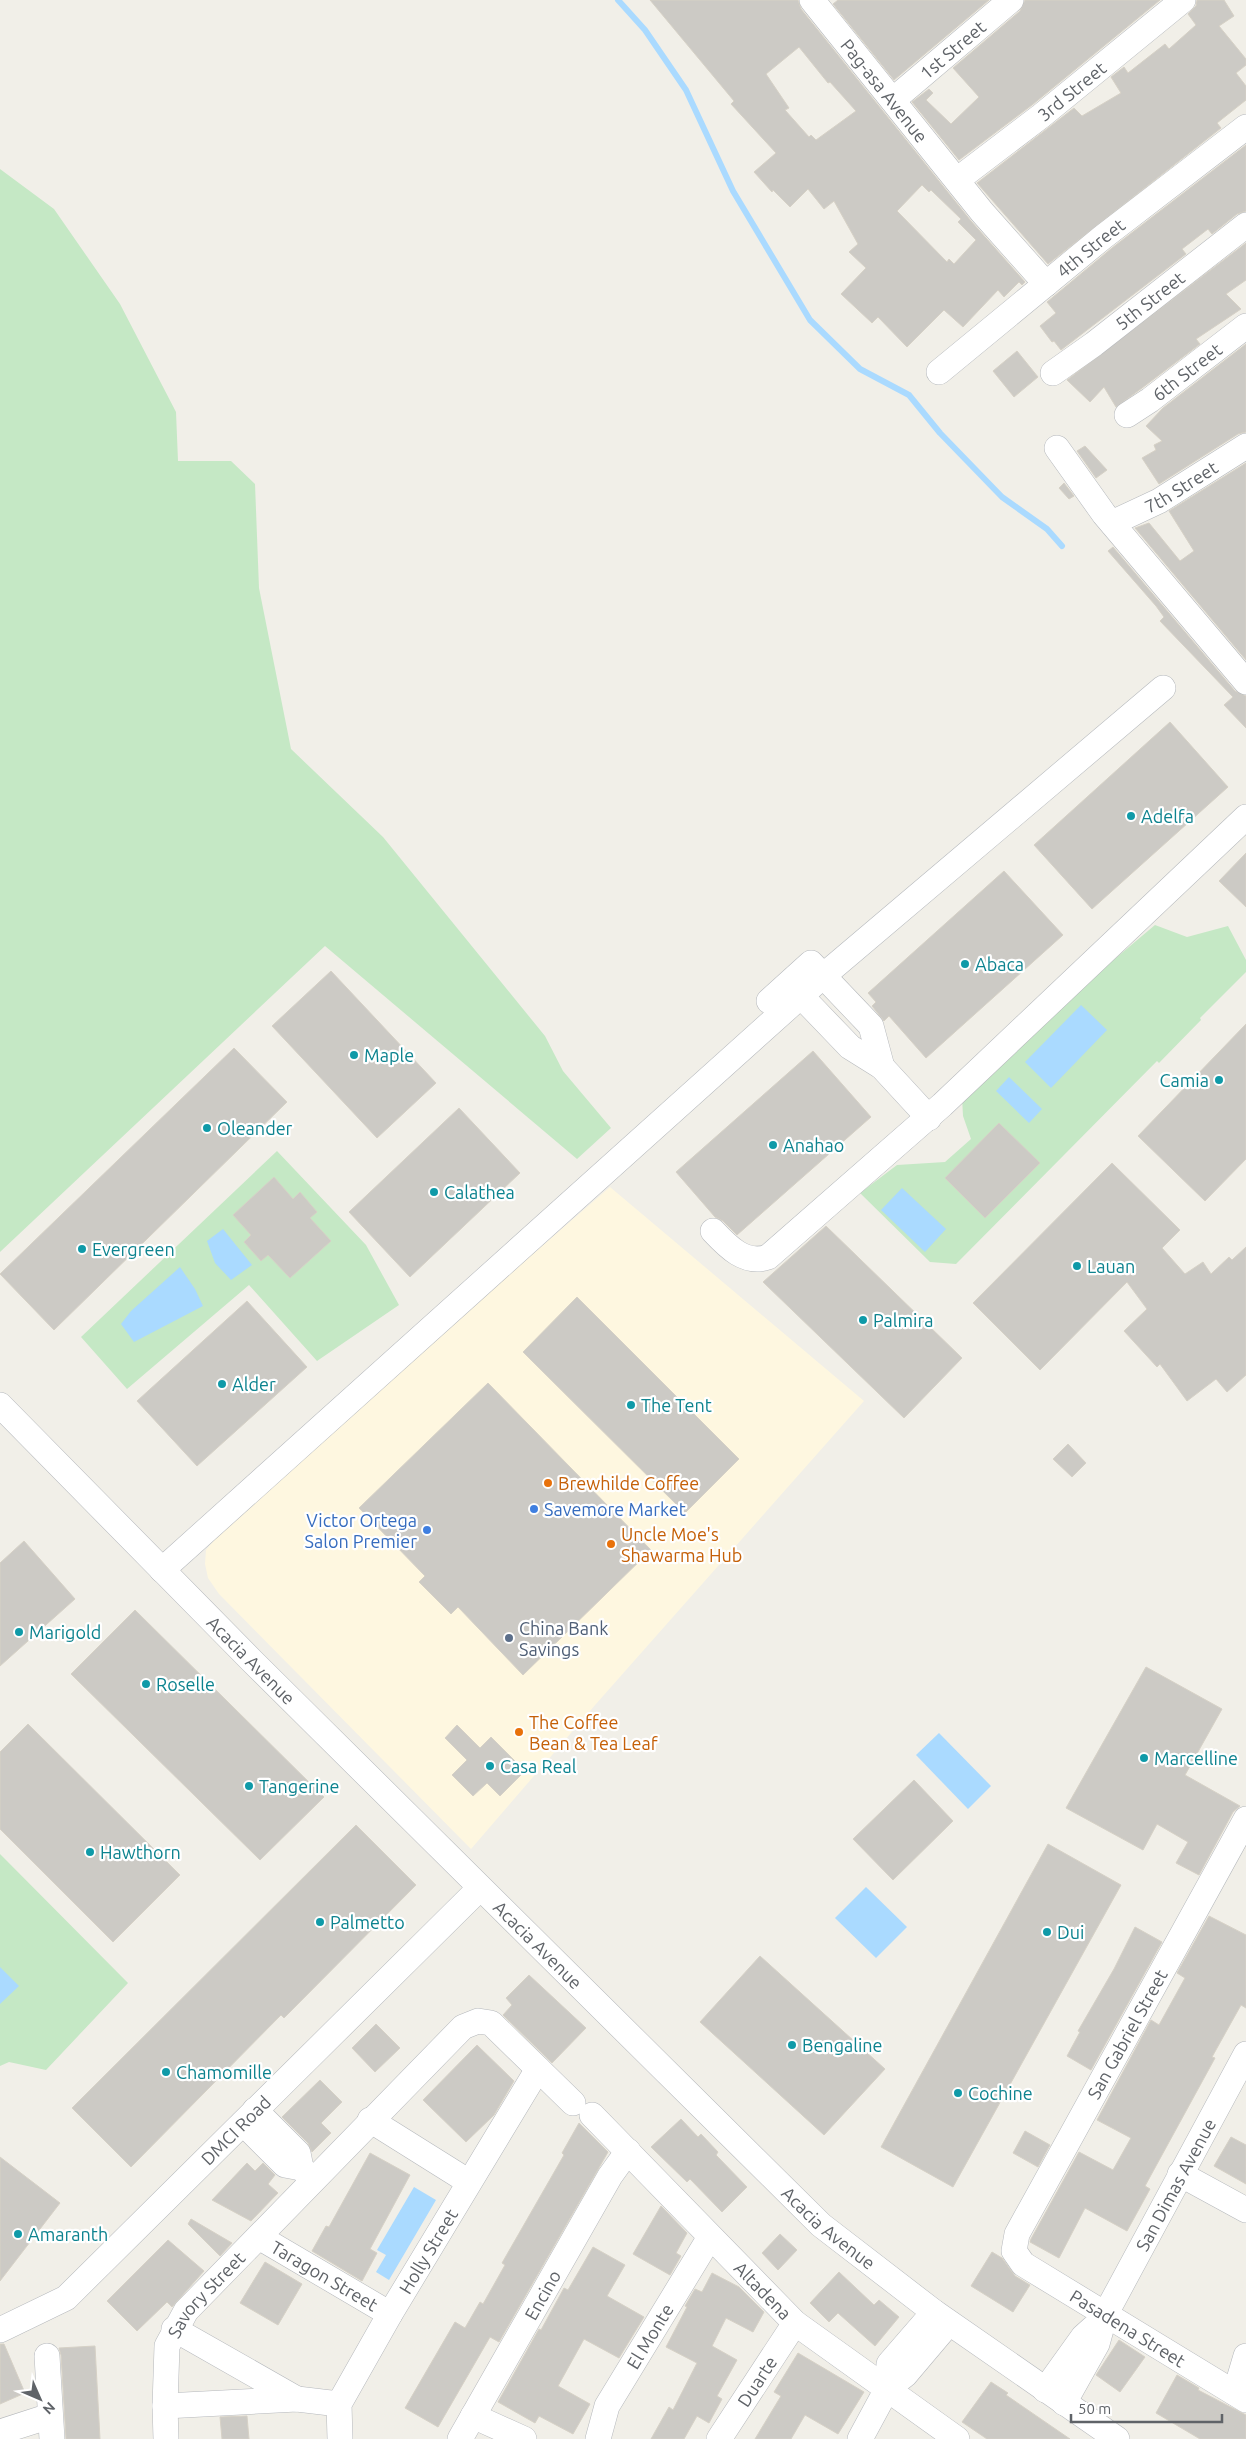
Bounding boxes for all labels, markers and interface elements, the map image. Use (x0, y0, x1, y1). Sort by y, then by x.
street label: 1st Street (916, 16, 989, 83)
street label: Pag-asa Avenue (837, 35, 932, 146)
street label: 3rd Street (1033, 57, 1110, 125)
street label: 4th Street (1052, 214, 1129, 281)
street label: 5th Street (1111, 267, 1188, 333)
street label: 6th Street (1148, 339, 1225, 405)
street label: 7th Street (1141, 457, 1221, 516)
place label: Adelfa (1141, 806, 1194, 826)
marker: Adelfa (1125, 810, 1137, 822)
place label: Abaca (975, 954, 1024, 974)
marker: Abaca (959, 958, 971, 970)
place label: Maple (364, 1045, 414, 1065)
marker: Maple (348, 1049, 360, 1061)
place label: Camia (1160, 1070, 1209, 1090)
marker: Camia (1213, 1074, 1225, 1086)
place label: Oleander (217, 1118, 293, 1138)
marker: Oleander (201, 1122, 213, 1134)
place label: Anahao (783, 1135, 844, 1155)
marker: Anahao (767, 1139, 779, 1151)
place label: Calathea (444, 1182, 515, 1202)
marker: Calathea (428, 1186, 440, 1198)
place label: Evergreen (92, 1239, 175, 1259)
marker: Evergreen (76, 1243, 88, 1255)
place label: Lauan (1087, 1256, 1135, 1276)
marker: Lauan (1071, 1260, 1083, 1272)
place label: Palmira (873, 1310, 934, 1330)
marker: Palmira (857, 1314, 869, 1326)
place label: Alder (232, 1374, 276, 1394)
marker: Alder (216, 1378, 228, 1390)
place label: The Tent (641, 1395, 712, 1415)
marker: The Tent (625, 1399, 637, 1411)
place label: Brewhilde Coffee (558, 1473, 699, 1493)
marker: Brewhilde Coffee (542, 1477, 554, 1489)
place label: Savemore Market (544, 1499, 686, 1519)
marker: Savemore Market (528, 1503, 540, 1515)
place label: Victor Ortega Salon Premier (304, 1510, 417, 1551)
marker: Victor Ortega Salon Premier (421, 1524, 433, 1536)
place label: Uncle Moe's Shawarma Hub (621, 1524, 742, 1565)
marker: Uncle Moe's Shawarma Hub (605, 1538, 617, 1550)
street label: Acacia Avenue (203, 1612, 299, 1708)
place label: China Bank Savings (519, 1618, 608, 1659)
place label: Marigold (29, 1622, 101, 1642)
marker: Marigold (13, 1626, 25, 1638)
marker: China Bank Savings (503, 1632, 515, 1644)
place label: Roselle (156, 1674, 215, 1694)
marker: Roselle (140, 1678, 152, 1690)
place label: The Coffee Bean & Tea Leaf (529, 1712, 658, 1753)
marker: The Coffee Bean & Tea Leaf (513, 1726, 525, 1738)
place label: Marcelline (1154, 1748, 1238, 1768)
marker: Marcelline (1138, 1752, 1150, 1764)
place label: Casa Real (500, 1756, 577, 1776)
marker: Casa Real (484, 1760, 496, 1772)
place label: Tangerine (259, 1776, 340, 1796)
marker: Tangerine (243, 1780, 255, 1792)
place label: Hawthorn (100, 1842, 181, 1862)
marker: Hawthorn (84, 1846, 96, 1858)
street label: Acacia Avenue (490, 1897, 586, 1993)
place label: Palmetto (330, 1912, 405, 1932)
marker: Palmetto (314, 1916, 326, 1928)
place label: Dui (1057, 1922, 1084, 1942)
marker: Dui (1041, 1926, 1053, 1938)
street label: San Gabriel Street (1083, 1966, 1171, 2102)
place label: Bengaline (802, 2035, 883, 2055)
marker: Bengaline (786, 2039, 798, 2051)
place label: Chamomille (176, 2062, 272, 2082)
marker: Chamomille (160, 2066, 172, 2078)
place label: Cochine (968, 2083, 1033, 2103)
marker: Cochine (952, 2087, 964, 2099)
street label: DMCI Road (197, 2091, 274, 2169)
street label: San Dimas Avenue (1132, 2115, 1219, 2254)
street label: Acacia Avenue (778, 2182, 879, 2273)
street label: Holly Street (395, 2205, 461, 2297)
place label: Amaranth (28, 2224, 108, 2244)
marker: Amaranth (12, 2228, 24, 2240)
street label: Taragon Street (268, 2236, 381, 2315)
street label: Savory Street (163, 2247, 249, 2341)
street label: Altadena (731, 2257, 796, 2323)
street label: Encino (520, 2266, 564, 2323)
street label: Pasadena Street (1067, 2285, 1189, 2371)
street label: El Monte (622, 2300, 677, 2372)
street label: Duarte (733, 2352, 781, 2410)
north arrow (15, 2374, 65, 2424)
scale bar (1071, 2392, 1222, 2424)
text: N (40, 2399, 59, 2418)
text: 50 m (1078, 2400, 1111, 2417)

